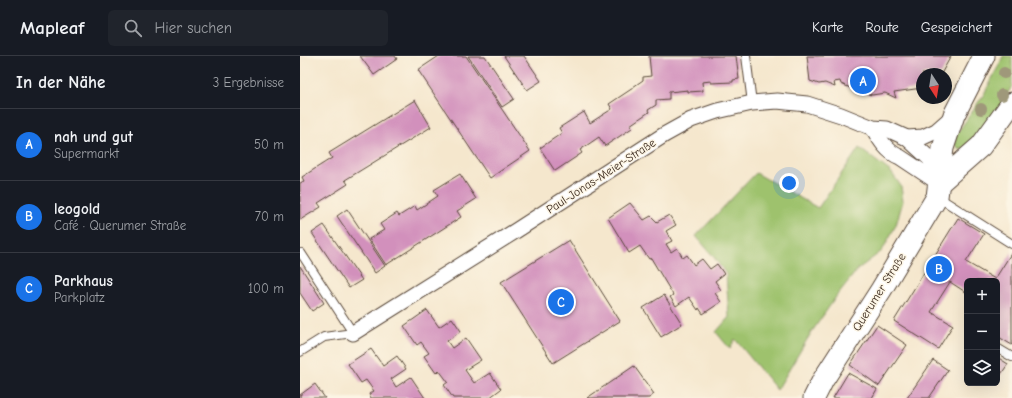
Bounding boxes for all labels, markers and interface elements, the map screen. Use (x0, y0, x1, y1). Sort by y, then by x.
search box (108, 10, 388, 46)
text: Mapleaf (20, 17, 84, 39)
icon: search (122, 17, 144, 39)
text: Hier suchen (154, 19, 232, 37)
text: Karte (812, 19, 843, 36)
text: Route (865, 19, 899, 36)
text: Gespeichert (921, 19, 992, 36)
pin: A (850, 66, 876, 96)
north arrow (916, 68, 952, 104)
text: In der Nähe (16, 73, 105, 92)
text: 3 Ergebnisse (213, 75, 284, 90)
text: nah und gut (54, 128, 133, 146)
street label: Paul-Jonas-Meier-Straße (544, 135, 658, 217)
text: A (25, 137, 33, 152)
text: 50 m (254, 137, 284, 152)
text: Supermarkt (54, 146, 119, 161)
your location (779, 173, 799, 193)
text: leogold (54, 200, 100, 218)
text: B (25, 209, 33, 224)
text: 70 m (255, 209, 284, 224)
text: Café · Querumer Straße (54, 218, 186, 233)
street label: Querumer Straße (849, 250, 909, 334)
pin: B (926, 254, 952, 284)
text: Parkhaus (54, 272, 113, 290)
map controls (964, 278, 1000, 386)
button: + (964, 278, 1000, 314)
text: C (25, 281, 33, 296)
text: 100 m (248, 281, 284, 296)
pin: C (548, 287, 574, 317)
text: Parkplatz (54, 290, 105, 305)
button: − (964, 314, 1000, 350)
button: layers (964, 350, 1000, 386)

